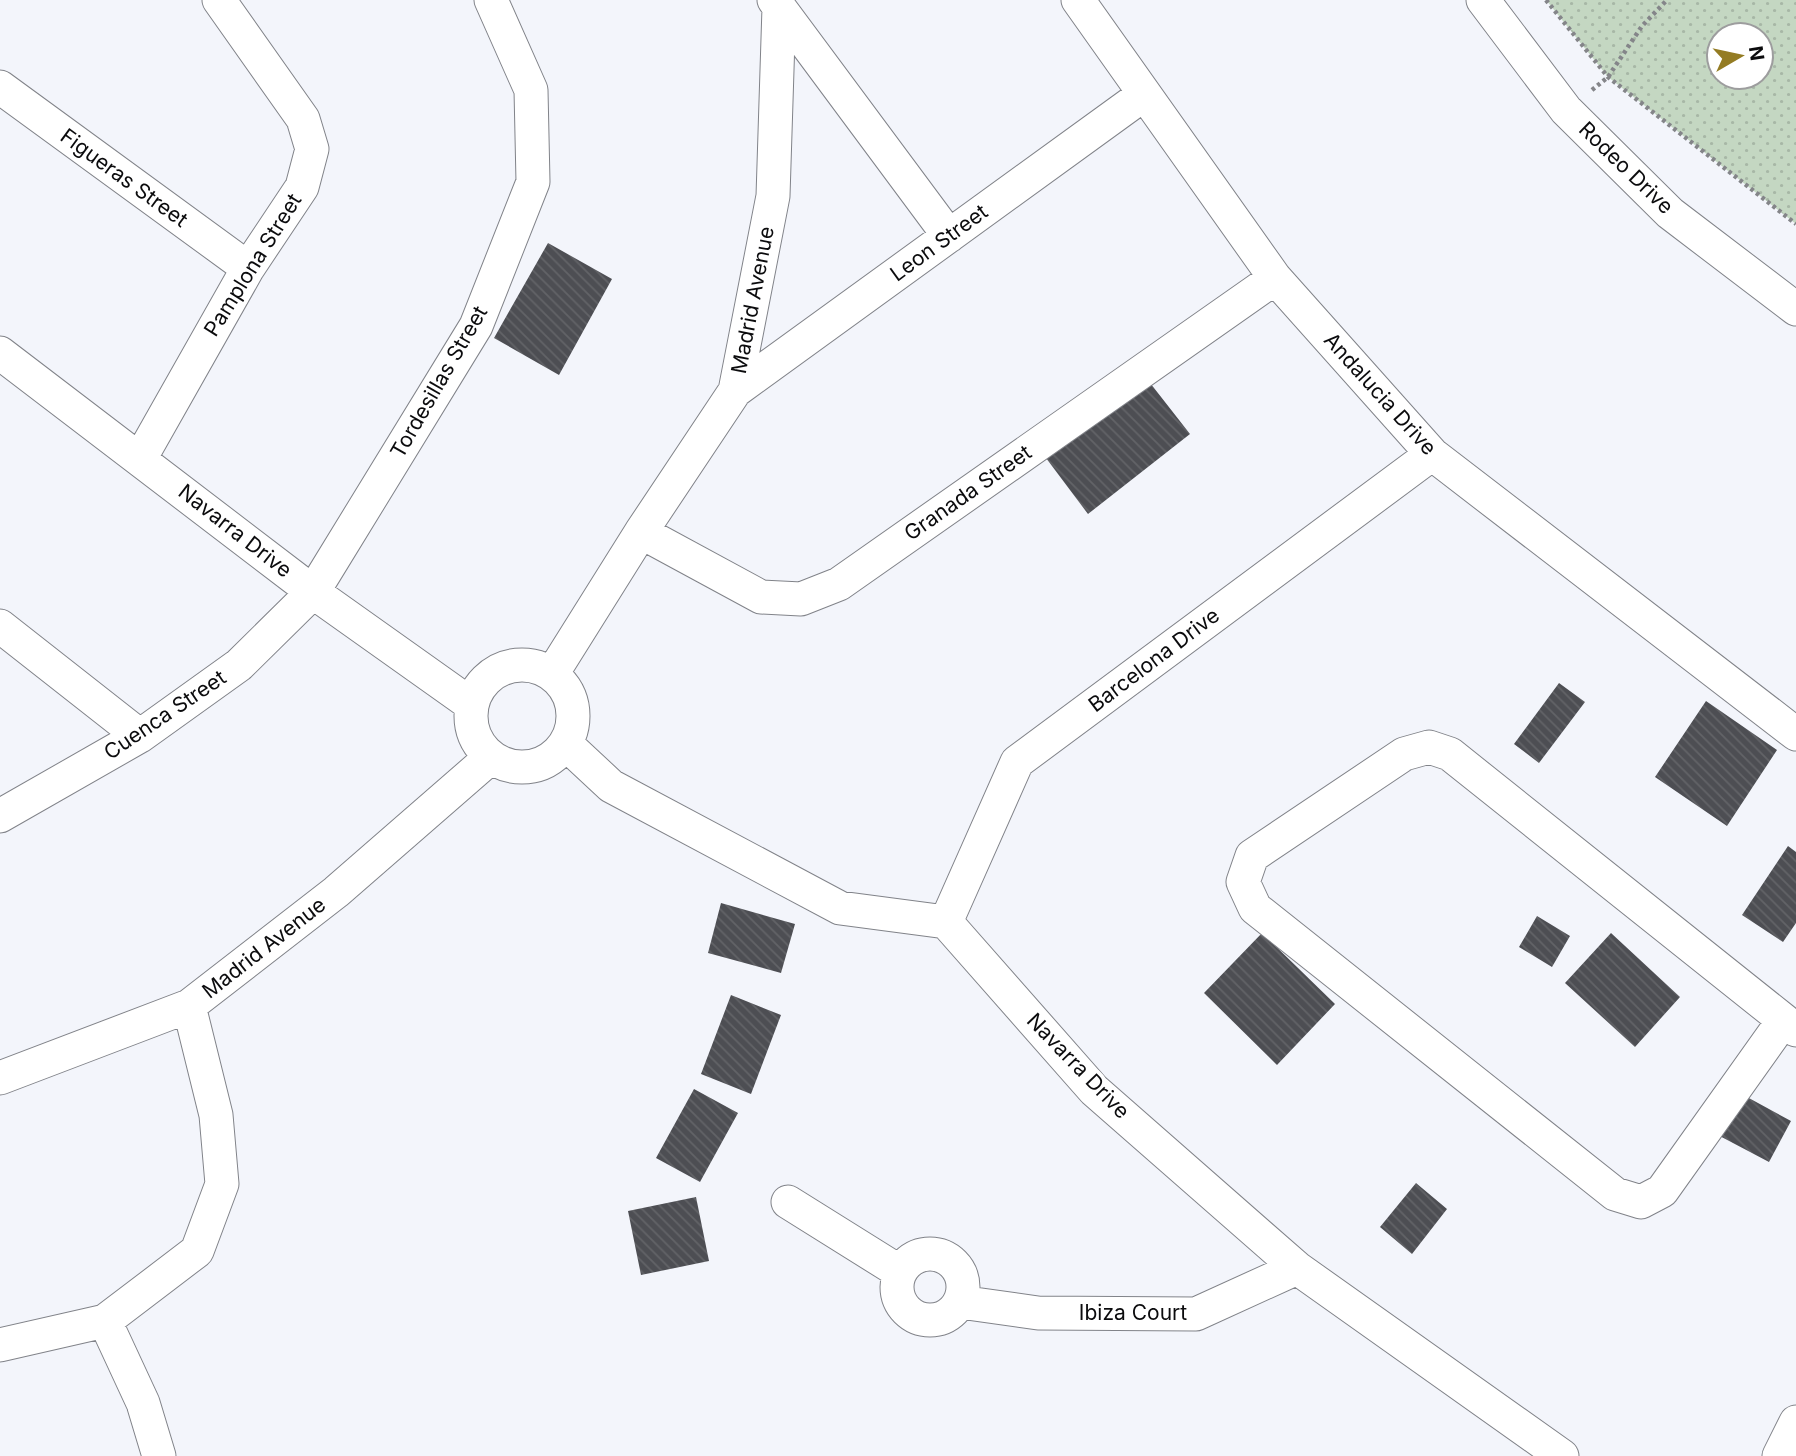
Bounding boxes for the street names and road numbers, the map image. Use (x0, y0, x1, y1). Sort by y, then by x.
street label: Rodeo Drive (1574, 116, 1679, 219)
street label: Figueras Street (56, 123, 193, 232)
street label: Pamplona Street (199, 189, 307, 341)
street label: Leon Street (885, 199, 992, 286)
street label: Madrid Avenue (726, 224, 779, 376)
street label: Tordesillas Street (385, 301, 492, 462)
street label: Andalucia Drive (1319, 327, 1442, 460)
street label: Granada Street (899, 439, 1036, 546)
street label: Navarra Drive (174, 479, 297, 583)
street label: Barcelona Drive (1083, 602, 1224, 717)
street label: Cuenca Street (99, 665, 230, 765)
street label: Madrid Avenue (197, 892, 330, 1003)
street label: Navarra Drive (1022, 1008, 1135, 1124)
street label: Ibiza Court (1079, 1300, 1187, 1325)

